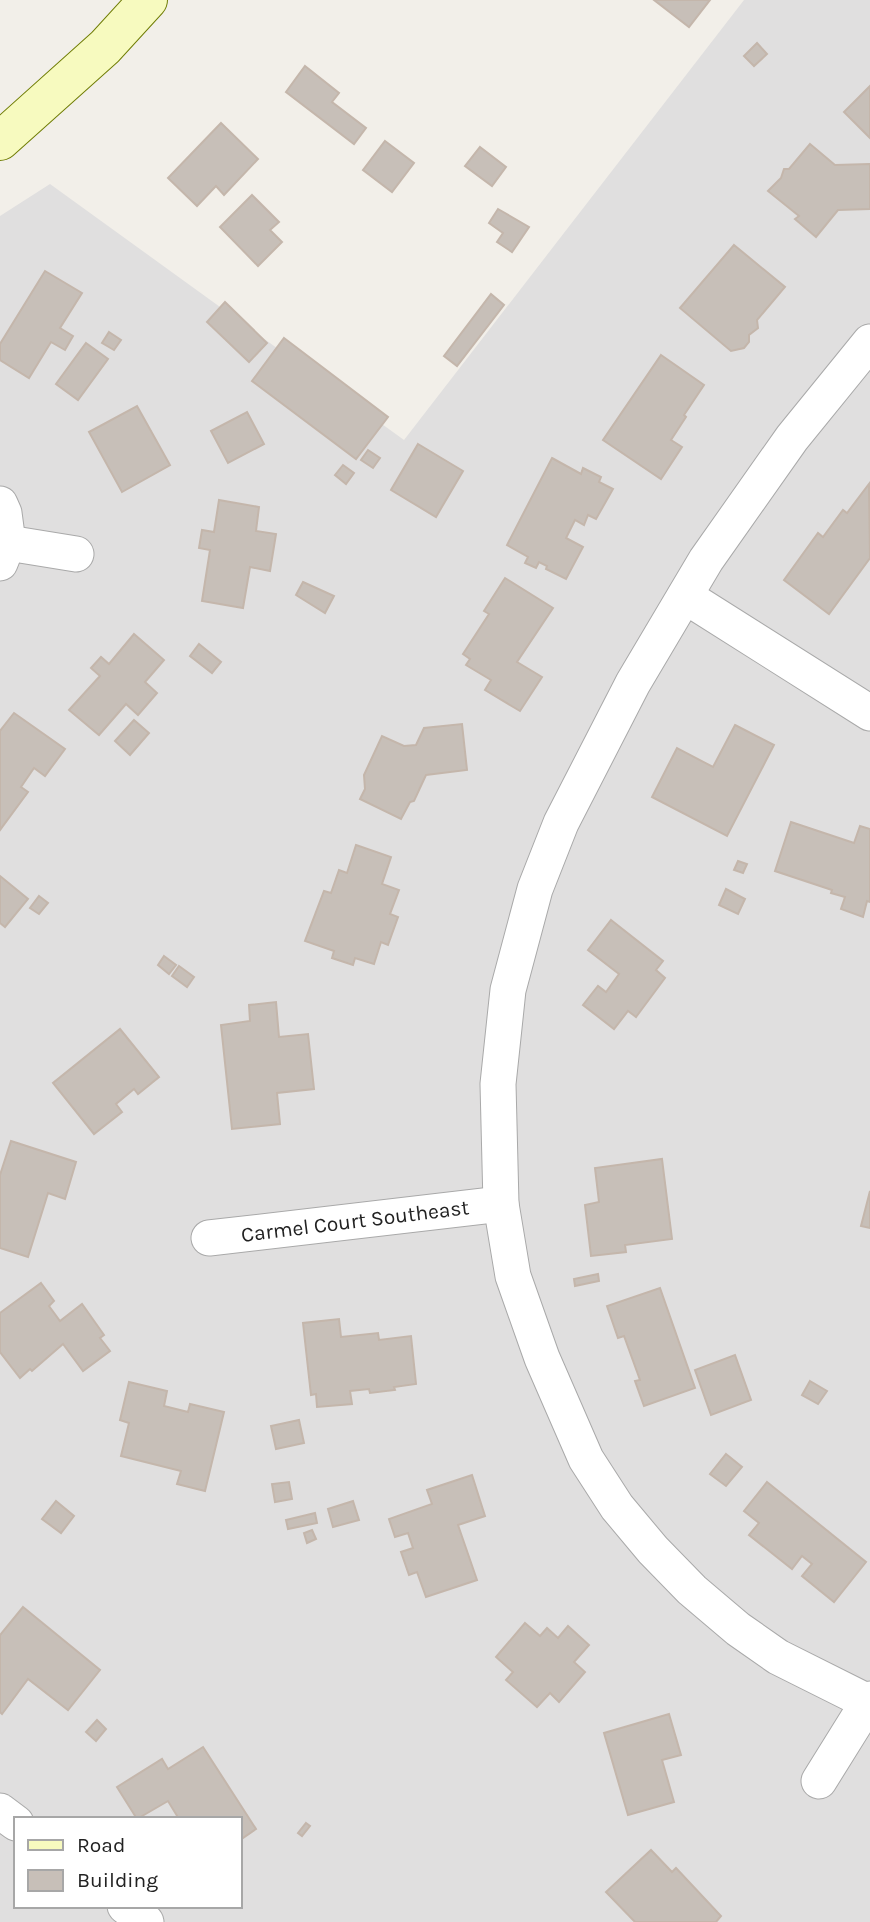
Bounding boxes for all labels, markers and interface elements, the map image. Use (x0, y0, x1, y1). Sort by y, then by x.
street label: Carmel Court Southeast (240, 1195, 471, 1247)
legend (14, 1817, 242, 1908)
text: Road (77, 1833, 125, 1857)
text: Building (77, 1868, 158, 1892)

